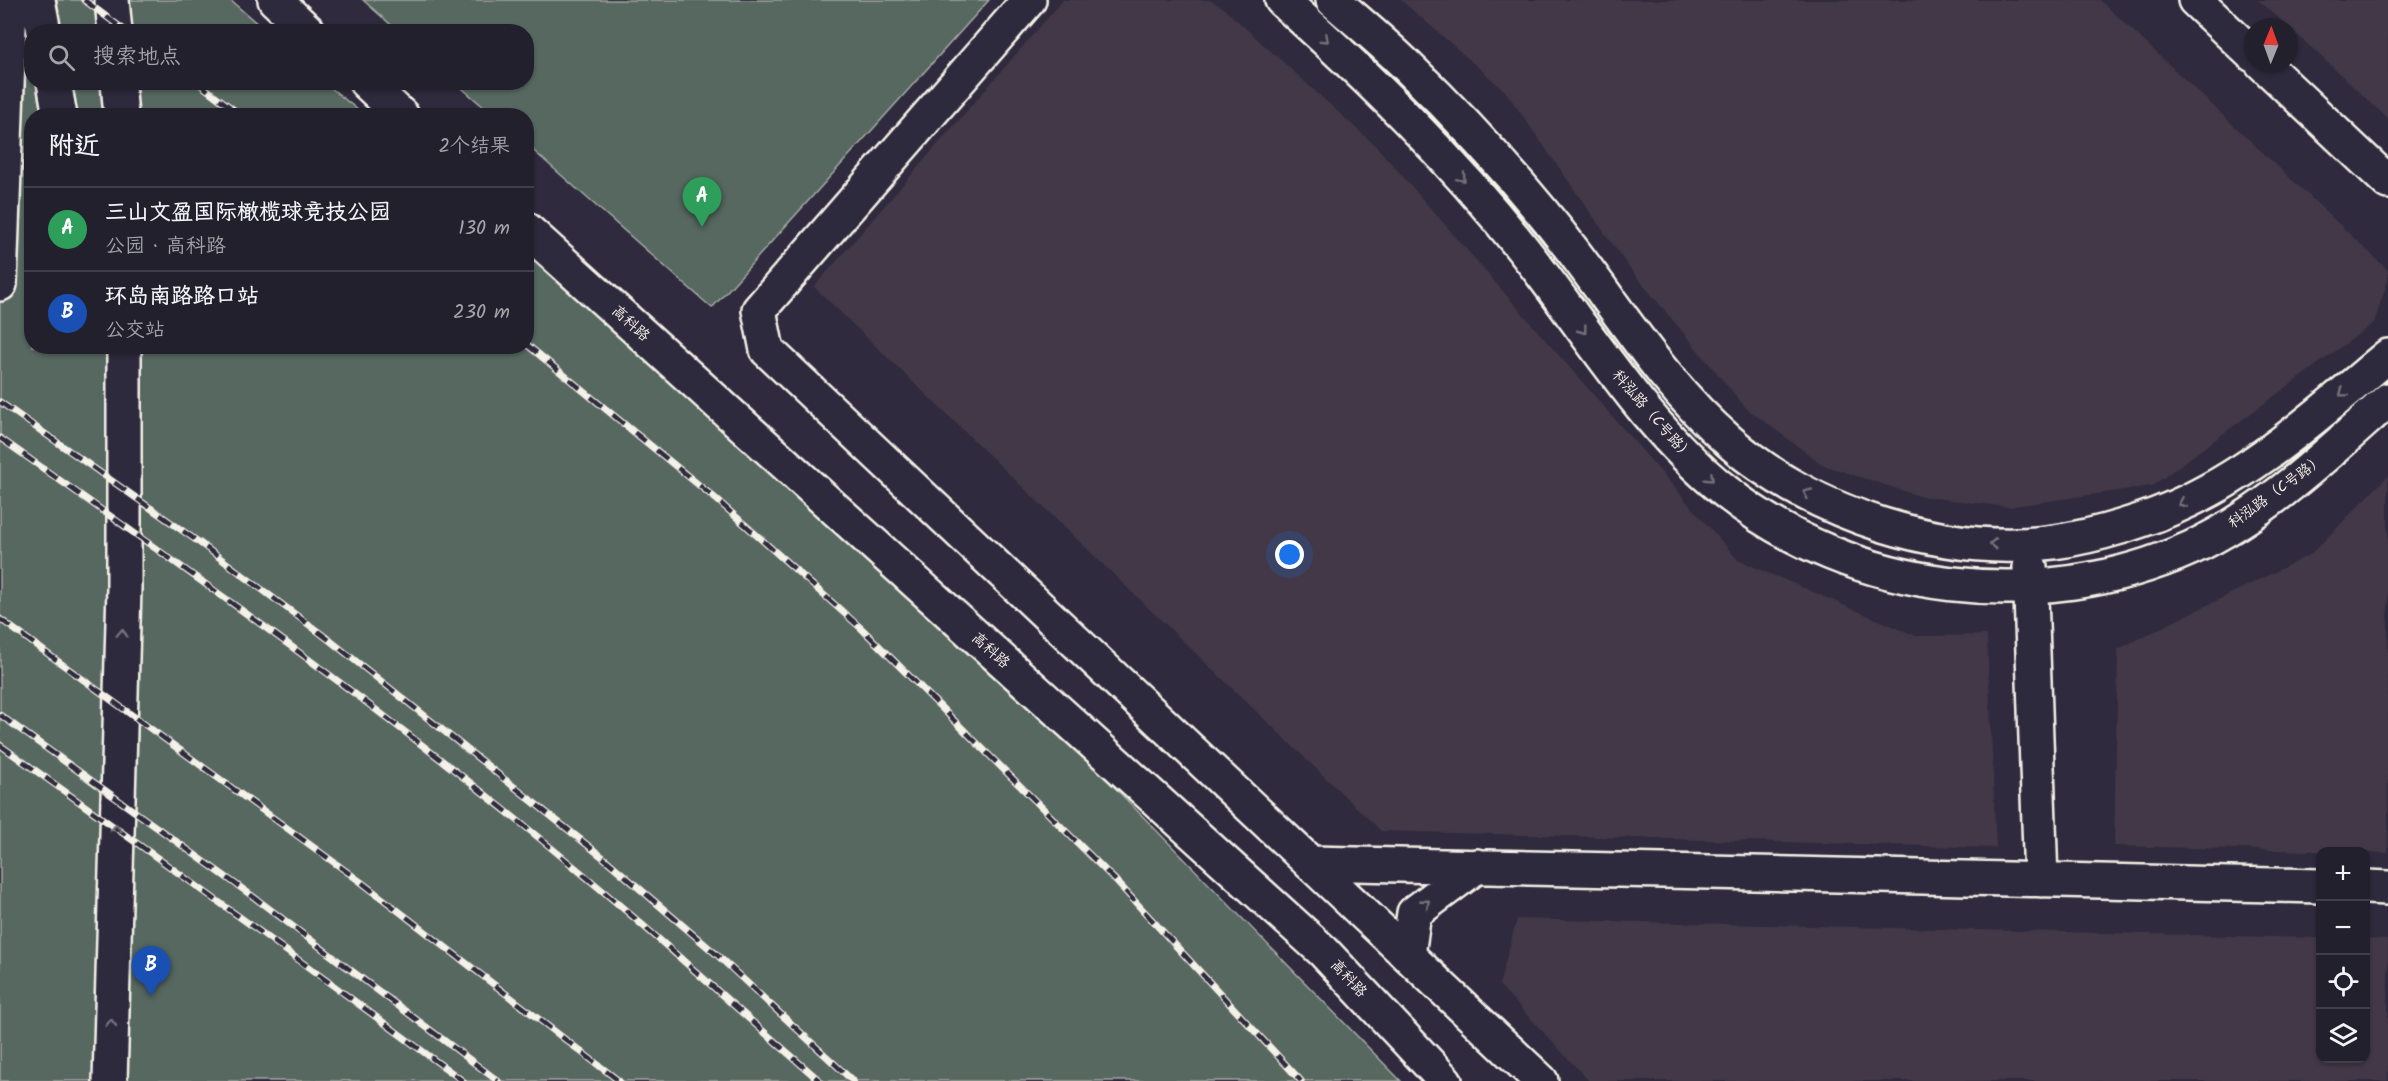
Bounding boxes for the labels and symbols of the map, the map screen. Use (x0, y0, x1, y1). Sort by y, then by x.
north arrow (2244, 18, 2298, 72)
one-way arrow (1318, 32, 1329, 43)
one-way arrow (1455, 171, 1466, 182)
pin: A (682, 178, 722, 227)
street label: 高科路 (606, 300, 655, 348)
one-way arrow (1576, 323, 1587, 334)
street label: 科泓路（C号路） (1606, 365, 1699, 467)
one-way arrow (2339, 386, 2350, 397)
street label: 科泓路（C号路） (2223, 449, 2330, 535)
one-way arrow (1704, 471, 1714, 482)
one-way arrow (1802, 489, 1813, 501)
one-way arrow (2178, 496, 2189, 508)
one-way arrow (1989, 538, 1998, 550)
your location (1275, 540, 1304, 569)
street label: 高科路 (966, 627, 1015, 675)
one-way arrow (116, 628, 129, 637)
one-way arrow (110, 823, 123, 832)
one-way arrow (1420, 899, 1431, 910)
pin: B (132, 946, 170, 996)
street label: 高科路 (1324, 954, 1372, 1003)
one-way arrow (105, 1018, 117, 1027)

